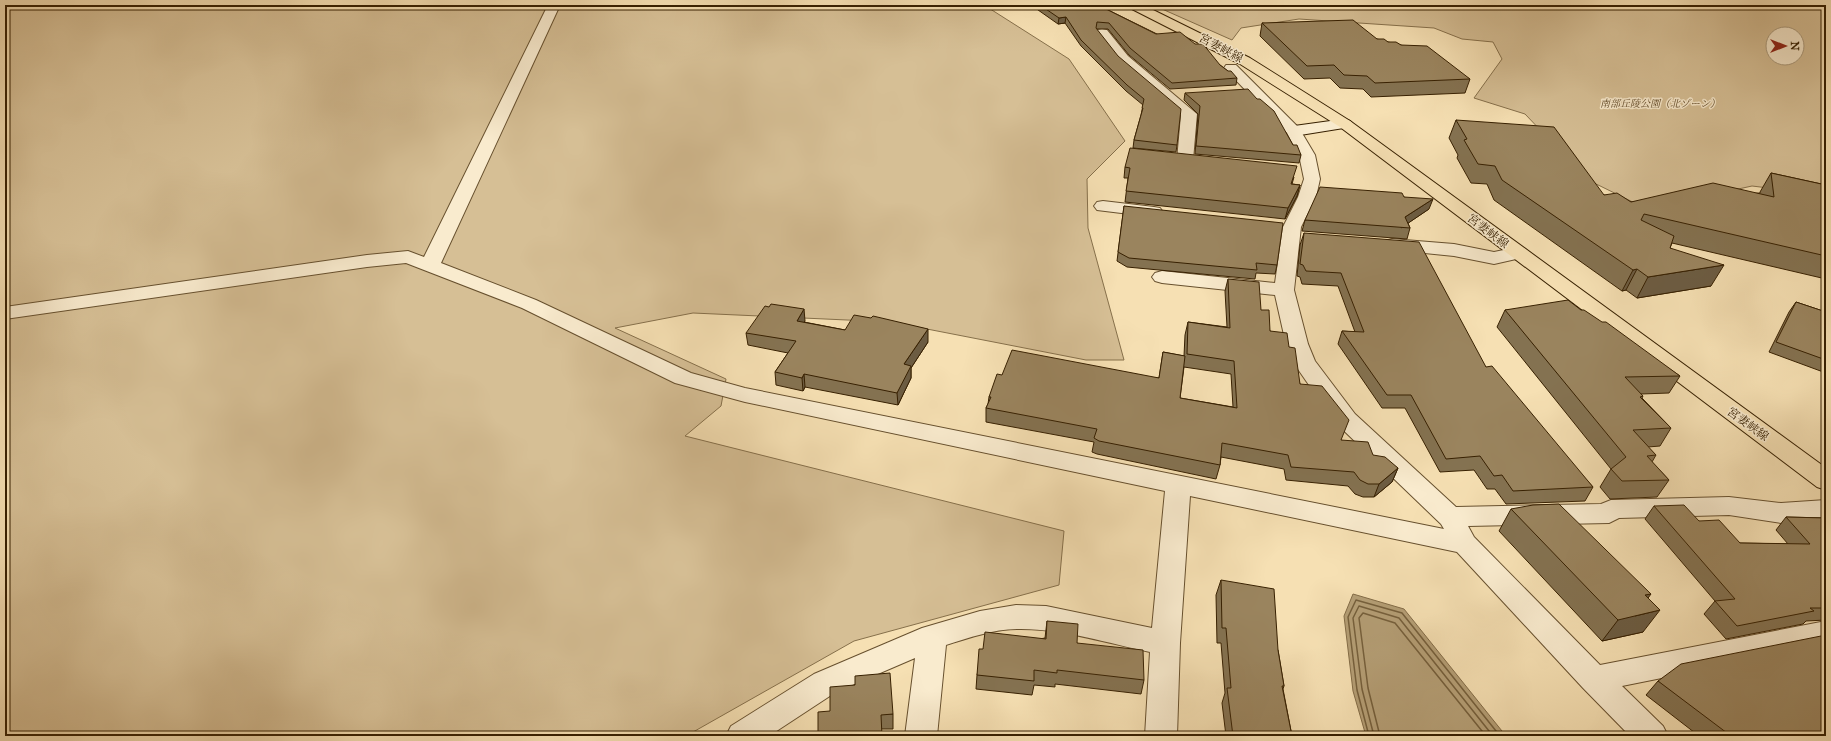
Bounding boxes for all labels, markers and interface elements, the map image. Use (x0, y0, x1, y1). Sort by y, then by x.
north arrow (1765, 26, 1805, 66)
street label: 宮妻峡線 (1197, 31, 1245, 65)
text: N (1788, 41, 1801, 51)
park label: 南部丘陵公園（北ゾーン） (1600, 98, 1720, 110)
street label: 宮妻峡線 (1465, 211, 1511, 251)
street label: 宮妻峡線 (1724, 404, 1772, 444)

